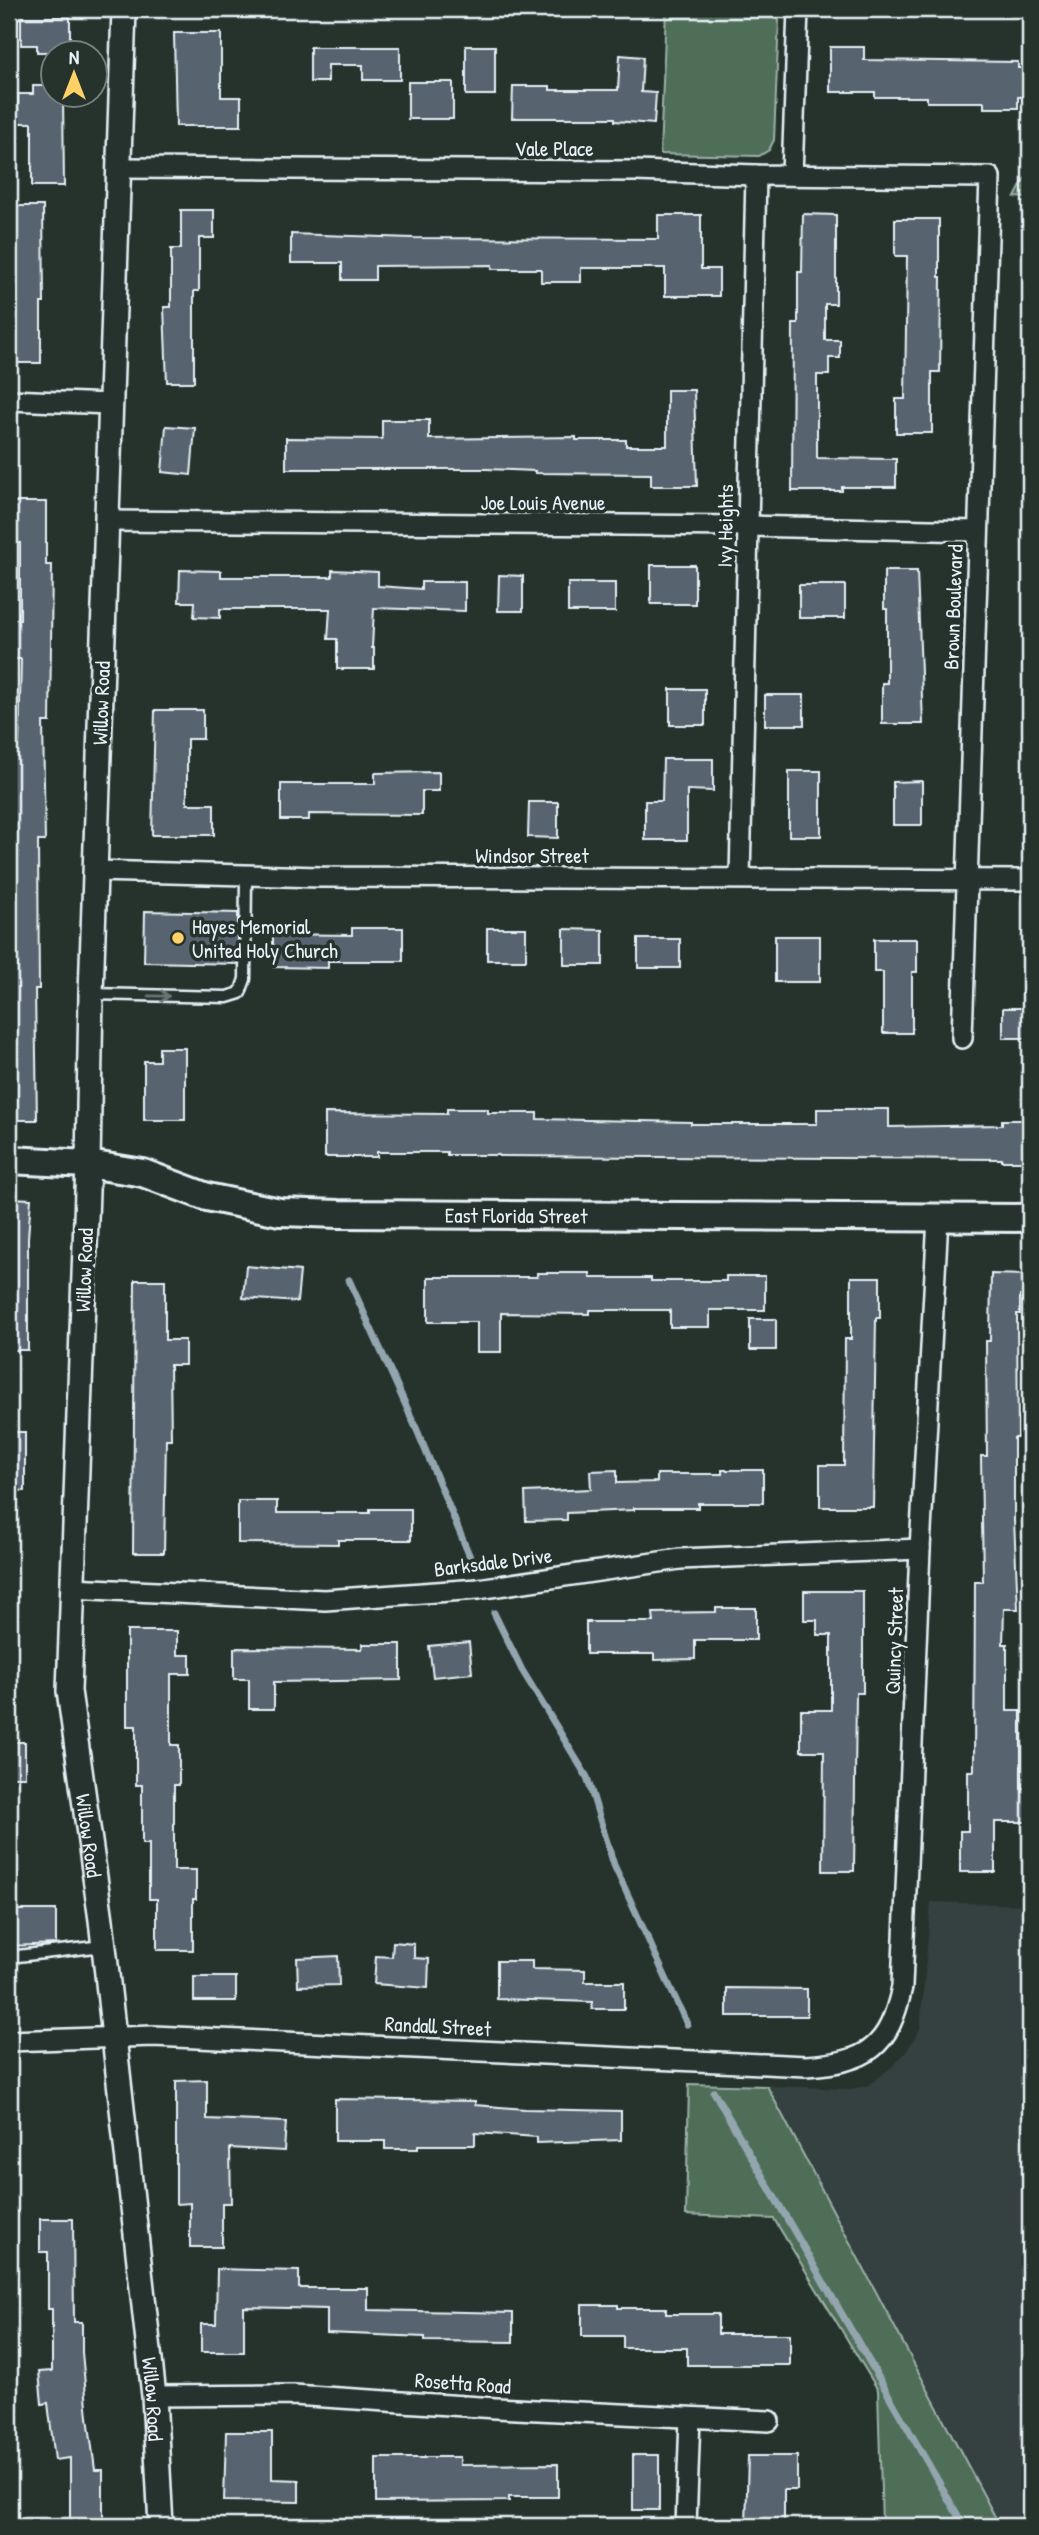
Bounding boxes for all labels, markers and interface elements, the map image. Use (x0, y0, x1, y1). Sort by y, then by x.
north arrow (38, 38, 108, 108)
text: N (69, 44, 79, 70)
street label: Vale Place (514, 134, 594, 163)
street label: Ivy Heights (710, 484, 740, 568)
street label: Joe Louis Avenue (481, 488, 605, 517)
street label: Brown Boulevard (936, 544, 970, 670)
street label: Willow Road (85, 660, 117, 746)
street label: Windsor Street (475, 841, 590, 870)
place label: Hayes Memorial United Holy Church (192, 912, 338, 965)
marker: Hayes Memorial United Holy Church (170, 930, 186, 946)
one-way arrow (147, 989, 170, 1003)
street label: East Florida Street (445, 1200, 588, 1230)
street label: Willow Road (68, 1227, 100, 1313)
street label: Barksdale Drive (432, 1540, 554, 1584)
street label: Quincy Street (878, 1586, 910, 1695)
street label: Willow Road (69, 1792, 109, 1879)
street label: Randall Street (384, 2009, 493, 2043)
street label: Willow Road (135, 2355, 171, 2442)
street label: Rosetta Road (414, 2365, 512, 2401)

